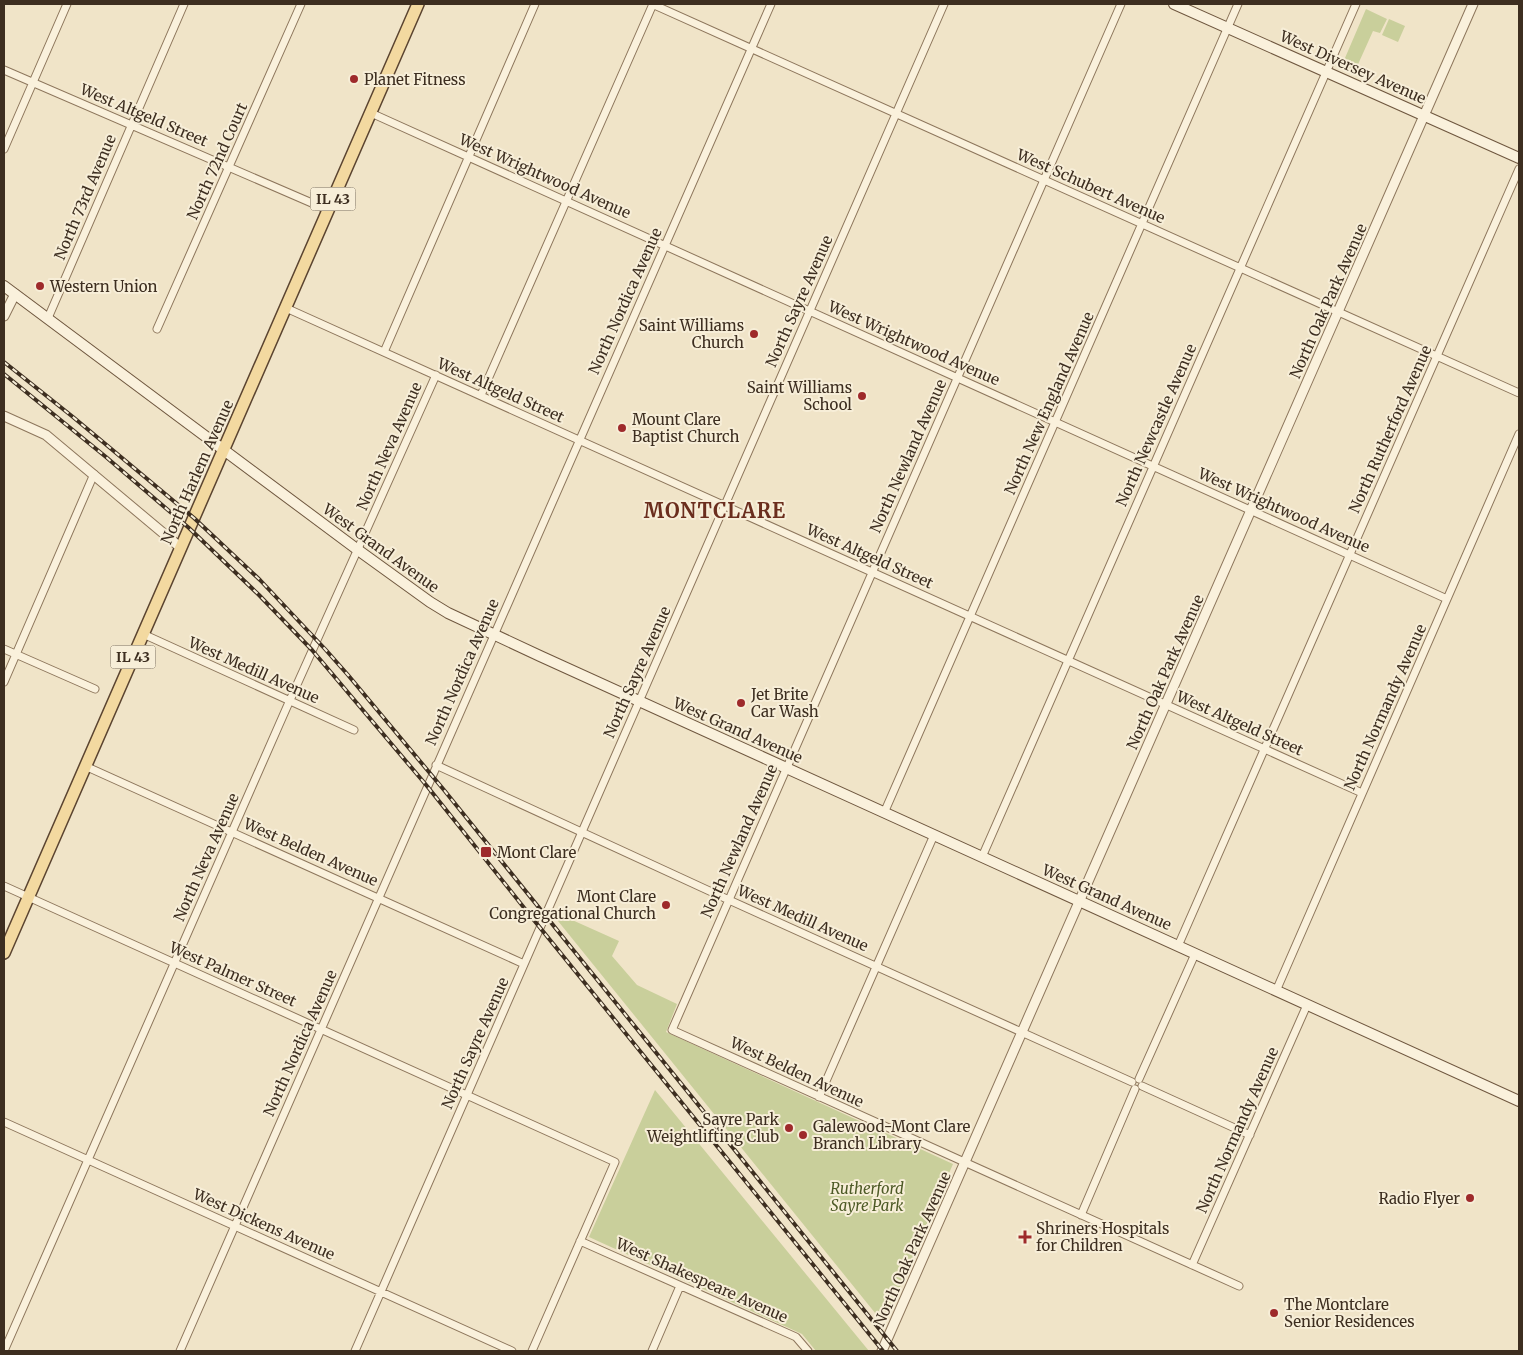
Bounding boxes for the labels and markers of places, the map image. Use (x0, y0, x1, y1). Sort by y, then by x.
place label: Planet Fitness (364, 70, 466, 89)
marker: Planet Fitness (348, 73, 360, 85)
place label: Western Union (49, 277, 158, 296)
marker: Western Union (34, 280, 46, 292)
place label: Saint Williams Church (639, 316, 744, 352)
marker: Saint Williams Church (748, 328, 760, 340)
place label: Saint Williams School (747, 378, 852, 414)
marker: Saint Williams School (856, 390, 868, 402)
place label: Mount Clare Baptist Church (632, 410, 739, 446)
marker: Mount Clare Baptist Church (616, 422, 628, 434)
place label: Jet Brite Car Wash (750, 685, 819, 721)
marker: Jet Brite Car Wash (735, 697, 747, 709)
place label: Mont Clare (497, 843, 576, 862)
marker: Mont Clare (479, 845, 493, 859)
place label: Mont Clare Congregational Church (489, 887, 656, 923)
marker: Mont Clare Congregational Church (660, 899, 672, 911)
place label: Sayre Park Weightlifting Club (646, 1110, 779, 1146)
place label: Galewood-Mont Clare Branch Library (813, 1117, 971, 1153)
marker: Sayre Park Weightlifting Club (783, 1122, 795, 1134)
marker: Galewood-Mont Clare Branch Library (797, 1129, 809, 1141)
place label: Radio Flyer (1379, 1189, 1460, 1208)
marker: Radio Flyer (1464, 1192, 1476, 1204)
place label: Shriners Hospitals for Children (1036, 1219, 1169, 1255)
marker: Shriners Hospitals for Children (1018, 1230, 1032, 1244)
place label: The Montclare Senior Residences (1284, 1295, 1415, 1331)
marker: The Montclare Senior Residences (1268, 1307, 1280, 1319)

